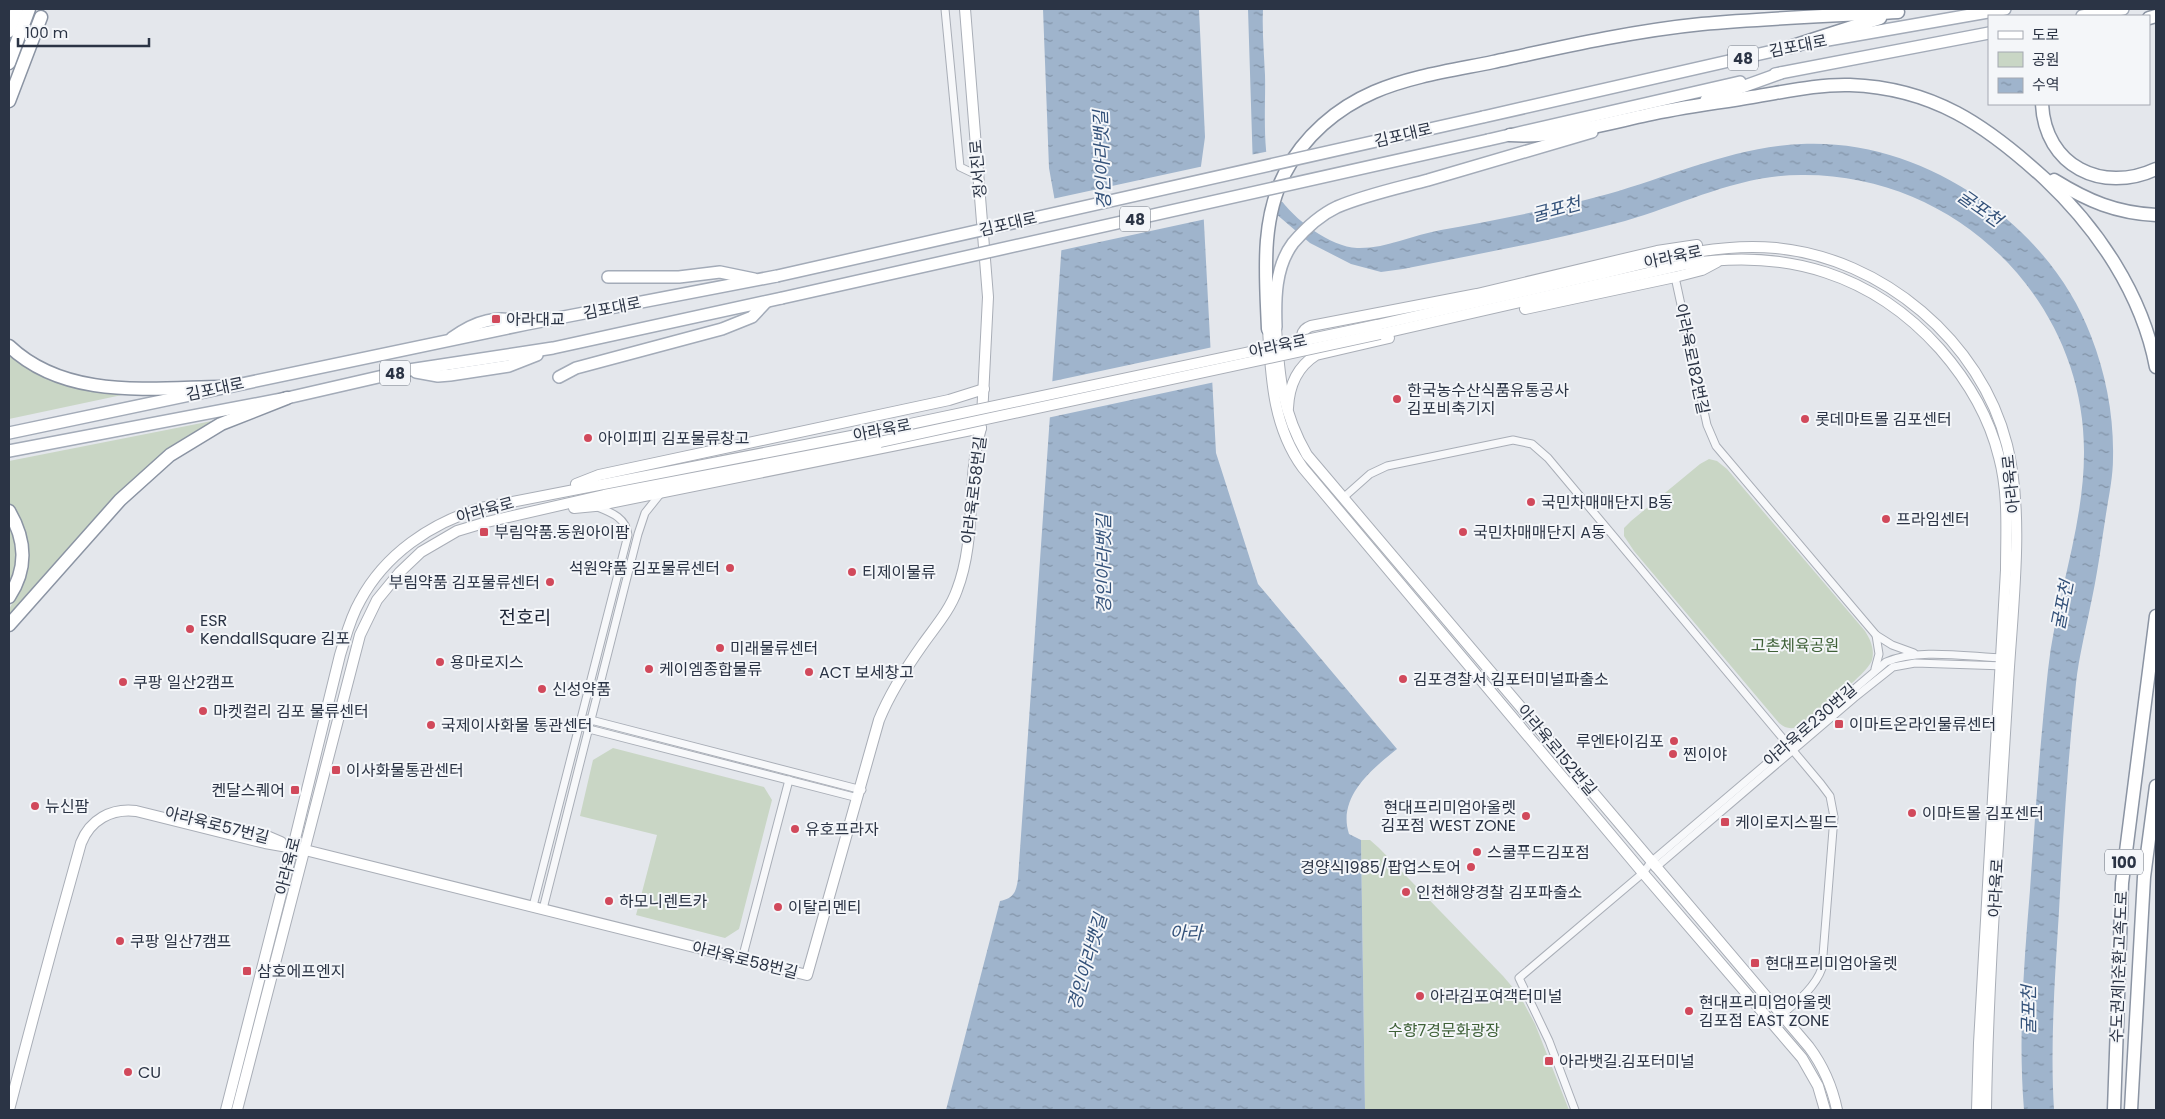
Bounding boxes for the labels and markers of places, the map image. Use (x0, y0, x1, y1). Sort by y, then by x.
place label: 아라대교 (506, 308, 565, 331)
marker: 아라대교 (490, 313, 502, 325)
place label: 한국농수산식품유통공사 김포비축기지 (1407, 379, 1569, 420)
marker: 한국농수산식품유통공사 김포비축기지 (1391, 393, 1403, 405)
place label: 롯데마트몰 김포센터 (1815, 408, 1952, 431)
marker: 롯데마트몰 김포센터 (1799, 413, 1811, 425)
place label: 아이피피 김포물류창고 (598, 427, 749, 450)
marker: 아이피피 김포물류창고 (582, 432, 594, 444)
place label: 국민차매매단지 B동 (1541, 491, 1673, 514)
marker: 국민차매매단지 B동 (1525, 496, 1537, 508)
place label: 프라임센터 (1896, 508, 1970, 531)
marker: 프라임센터 (1880, 513, 1892, 525)
place label: 부림약품.동원아이팜 (494, 521, 630, 544)
place label: 국민차매매단지 A동 (1473, 521, 1606, 544)
marker: 부림약품.동원아이팜 (478, 526, 490, 538)
marker: 국민차매매단지 A동 (1457, 526, 1469, 538)
place label: 석원약품 김포물류센터 (569, 557, 720, 580)
place label: 티제이물류 (862, 561, 936, 584)
marker: 석원약품 김포물류센터 (724, 562, 736, 574)
marker: 티제이물류 (846, 566, 858, 578)
place label: 부림약품 김포물류센터 (389, 571, 540, 594)
marker: 부림약품 김포물류센터 (544, 576, 556, 588)
place label: ESR KendallSquare 김포 (200, 609, 350, 650)
marker: ESR KendallSquare 김포 (184, 623, 196, 635)
place label: 미래물류센터 (730, 637, 818, 660)
marker: 미래물류센터 (714, 642, 726, 654)
place label: 용마로지스 (450, 651, 524, 674)
marker: 용마로지스 (434, 656, 446, 668)
place label: 케이엠종합물류 (659, 658, 762, 681)
place label: ACT 보세창고 (819, 661, 914, 684)
marker: 케이엠종합물류 (643, 663, 655, 675)
marker: ACT 보세창고 (803, 666, 815, 678)
place label: 김포경찰서 김포터미널파출소 (1413, 668, 1609, 691)
place label: 쿠팡 일산2캠프 (133, 671, 235, 694)
marker: 김포경찰서 김포터미널파출소 (1397, 673, 1409, 685)
marker: 쿠팡 일산2캠프 (117, 676, 129, 688)
place label: 신성약품 (552, 678, 611, 701)
marker: 신성약품 (536, 683, 548, 695)
place label: 마켓컬리 김포 물류센터 (213, 700, 369, 723)
marker: 마켓컬리 김포 물류센터 (197, 705, 209, 717)
place label: 이마트온라인물류센터 (1849, 713, 1996, 736)
place label: 국제이사화물 통관센터 (441, 714, 592, 737)
marker: 이마트온라인물류센터 (1833, 718, 1845, 730)
marker: 국제이사화물 통관센터 (425, 719, 437, 731)
place label: 루엔타이김포 (1576, 730, 1664, 753)
marker: 루엔타이김포 (1668, 735, 1680, 747)
place label: 찐이야 (1683, 743, 1727, 766)
marker: 찐이야 (1667, 748, 1679, 760)
place label: 이사화물통관센터 (346, 759, 464, 782)
marker: 이사화물통관센터 (330, 764, 342, 776)
place label: 켄달스퀘어 (211, 779, 285, 802)
marker: 켄달스퀘어 (289, 784, 301, 796)
place label: 뉴신팜 (45, 795, 89, 818)
place label: 현대프리미엄아울렛 김포점 WEST ZONE (1381, 796, 1516, 837)
marker: 뉴신팜 (29, 800, 41, 812)
place label: 이마트몰 김포센터 (1922, 802, 2044, 825)
marker: 이마트몰 김포센터 (1906, 807, 1918, 819)
marker: 현대프리미엄아울렛 김포점 WEST ZONE (1520, 810, 1532, 822)
place label: 케이로지스필드 (1735, 811, 1838, 834)
marker: 케이로지스필드 (1719, 816, 1731, 828)
place label: 유호프라자 (805, 818, 879, 841)
marker: 유호프라자 (789, 823, 801, 835)
place label: 스쿨푸드김포점 (1487, 841, 1590, 864)
marker: 스쿨푸드김포점 (1471, 846, 1483, 858)
place label: 경양식1985/팝업스토어 (1300, 856, 1461, 879)
marker: 경양식1985/팝업스토어 (1465, 861, 1477, 873)
place label: 인천해양경찰 김포파출소 (1416, 881, 1582, 904)
marker: 인천해양경찰 김포파출소 (1400, 886, 1412, 898)
place label: 하모니렌트카 (619, 890, 708, 913)
marker: 하모니렌트카 (603, 895, 615, 907)
place label: 이탈리멘티 (788, 896, 862, 919)
marker: 이탈리멘티 (772, 901, 784, 913)
place label: 쿠팡 일산7캠프 (130, 930, 231, 953)
marker: 쿠팡 일산7캠프 (114, 935, 126, 947)
place label: 현대프리미엄아울렛 (1765, 952, 1897, 975)
marker: 현대프리미엄아울렛 (1749, 957, 1761, 969)
place label: 삼호에프엔지 (257, 960, 345, 983)
marker: 삼호에프엔지 (241, 965, 253, 977)
place label: 아라김포여객터미널 (1430, 985, 1562, 1008)
marker: 아라김포여객터미널 (1414, 990, 1426, 1002)
place label: 현대프리미엄아울렛 김포점 EAST ZONE (1699, 991, 1831, 1032)
marker: 현대프리미엄아울렛 김포점 EAST ZONE (1683, 1005, 1695, 1017)
place label: 아라뱃길.김포터미널 (1559, 1050, 1695, 1073)
marker: 아라뱃길.김포터미널 (1543, 1055, 1555, 1067)
place label: CU (138, 1061, 161, 1084)
marker: CU (122, 1066, 134, 1078)

